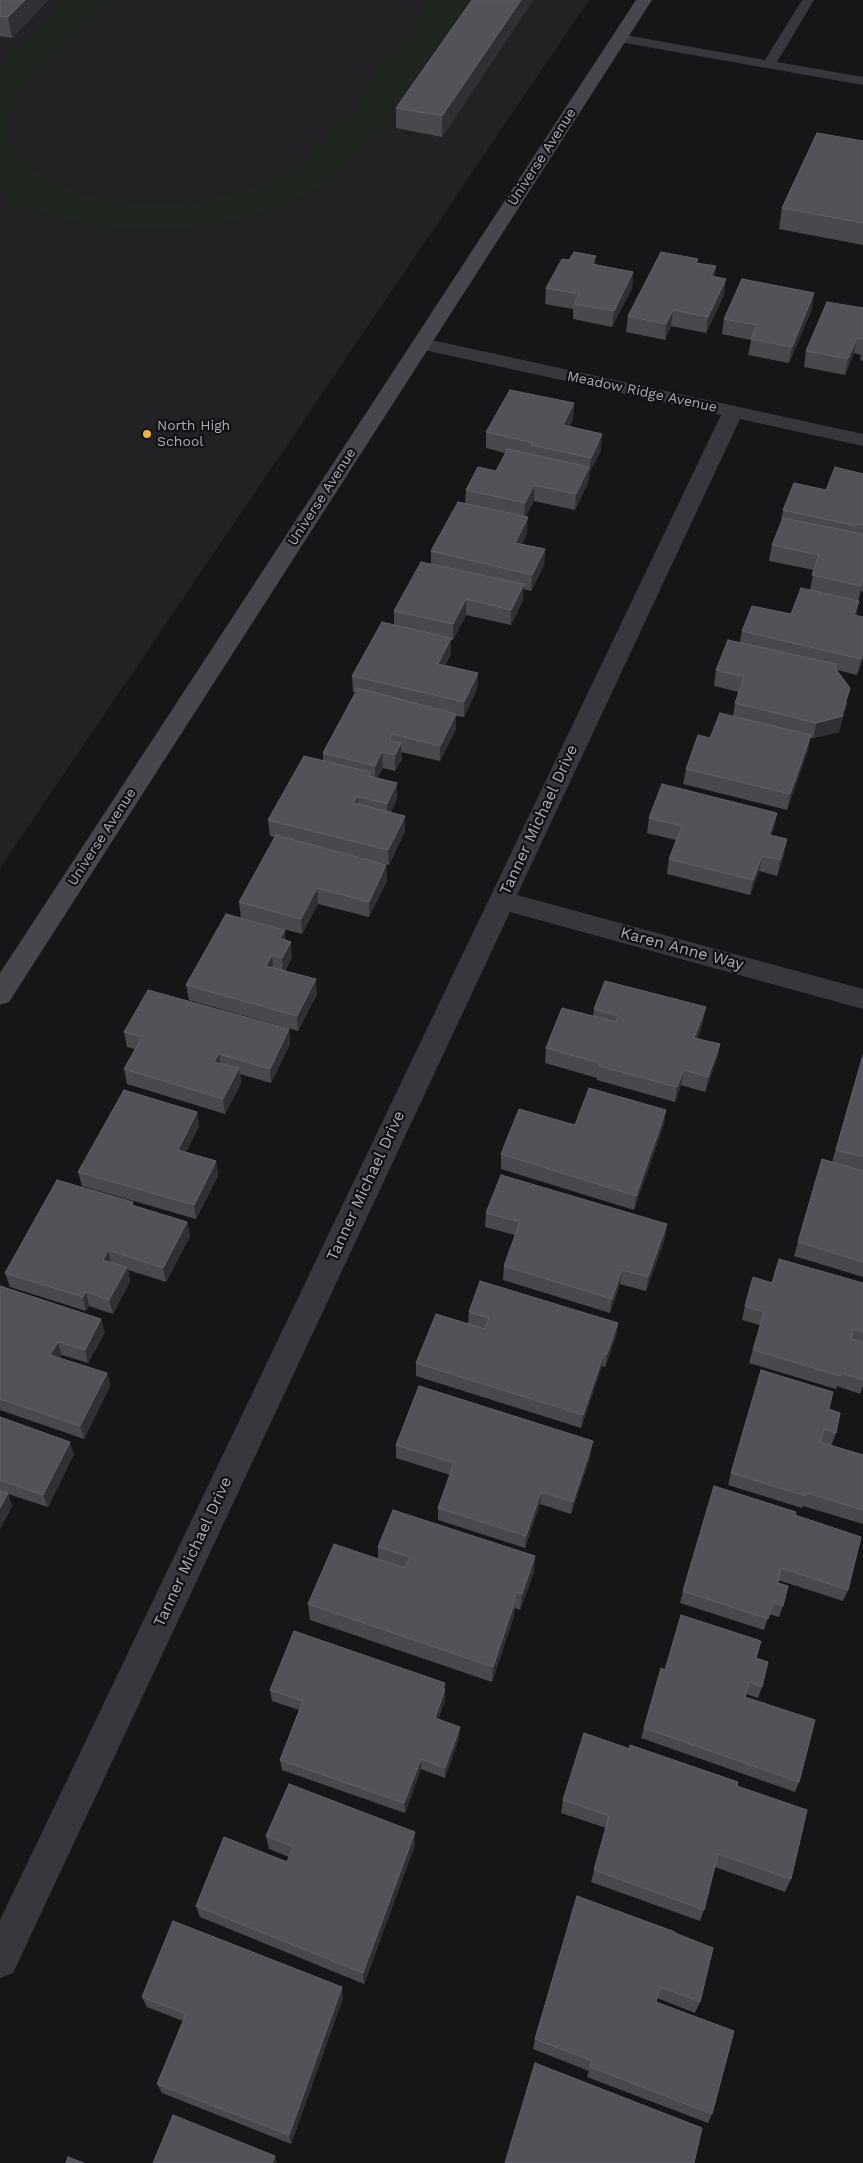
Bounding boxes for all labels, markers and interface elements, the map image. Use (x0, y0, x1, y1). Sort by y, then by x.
street label: Universe Avenue (504, 105, 580, 209)
street label: Meadow Ridge Avenue (566, 368, 718, 416)
place label: North High School (157, 418, 230, 451)
marker: North High School (141, 428, 153, 440)
street label: Universe Avenue (284, 445, 360, 549)
street label: Tanner Michael Drive (496, 742, 582, 898)
street label: Universe Avenue (64, 785, 140, 889)
street label: Karen Anne Way (618, 923, 746, 975)
street label: Tanner Michael Drive (323, 1108, 409, 1264)
street label: Tanner Michael Drive (150, 1474, 236, 1630)

